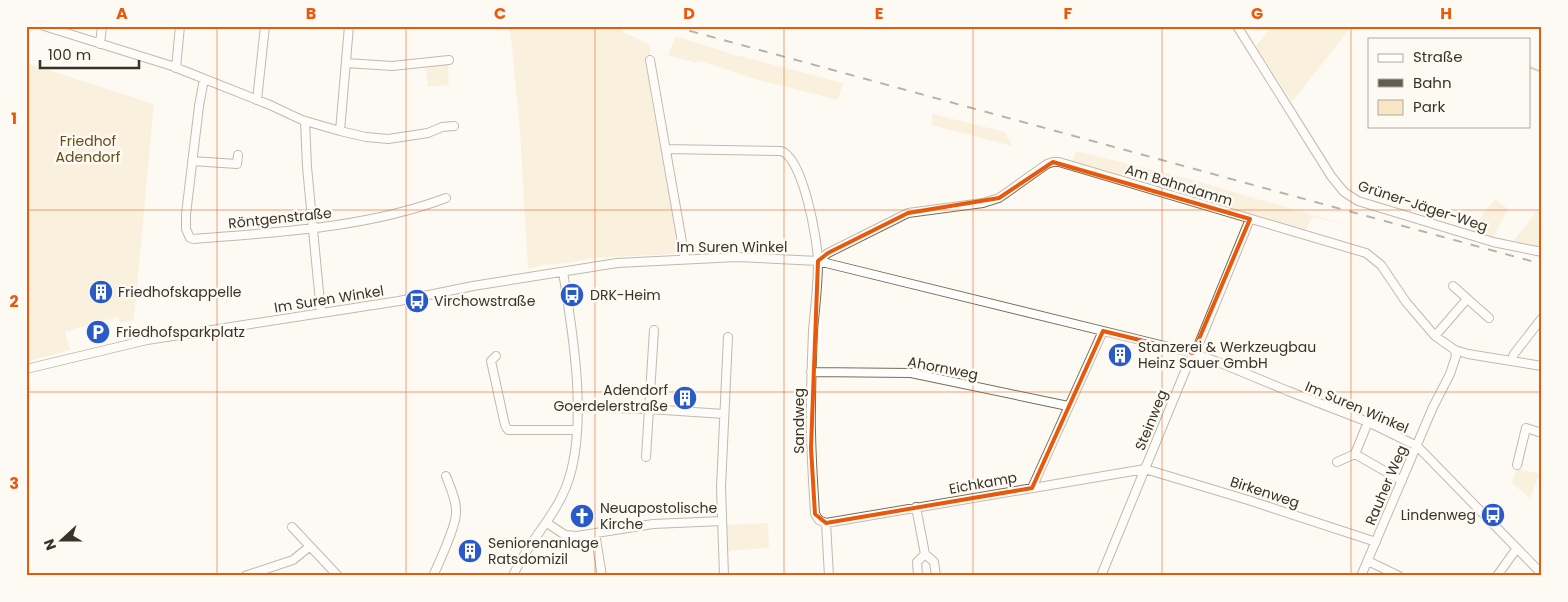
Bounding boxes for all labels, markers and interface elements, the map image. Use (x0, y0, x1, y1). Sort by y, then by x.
text: A (116, 2, 128, 25)
text: B (306, 2, 316, 25)
text: C (494, 2, 506, 25)
text: D (683, 2, 695, 25)
text: E (875, 2, 883, 25)
text: F (1064, 2, 1073, 25)
text: G (1251, 2, 1263, 25)
text: H (1440, 2, 1452, 25)
scale bar (40, 38, 139, 70)
legend (1368, 38, 1530, 128)
text: 100 m (48, 44, 91, 65)
text: Straße (1413, 46, 1463, 67)
text: Bahn (1413, 72, 1452, 93)
text: Park (1413, 96, 1445, 117)
text: 1 (11, 107, 17, 130)
park label: Friedhof Adendorf (56, 131, 121, 167)
street label: Am Bahndamm (1123, 159, 1235, 211)
street label: Grüner-Jäger-Weg (1356, 176, 1490, 236)
street label: Röntgenstraße (227, 203, 333, 233)
street label: Im Suren Winkel (677, 237, 787, 257)
building icon: Friedhofskappelle (88, 279, 114, 305)
street label: Im Suren Winkel (273, 280, 385, 318)
place label: Friedhofskappelle (118, 282, 242, 302)
bus stop icon: DRK-Heim (559, 282, 585, 308)
place label: DRK-Heim (590, 285, 661, 305)
bus stop icon: Virchowstraße (404, 288, 430, 314)
text: 2 (9, 290, 19, 313)
place label: Virchowstraße (434, 291, 536, 311)
parking icon: Friedhofsparkplatz (85, 319, 111, 345)
place label: Friedhofsparkplatz (116, 322, 245, 342)
place label: Stanzerei & Werkzeugbau Heinz Sauer GmbH (1138, 337, 1316, 373)
building icon: Stanzerei & Werkzeugbau Heinz Sauer GmbH (1107, 342, 1133, 368)
street label: Ahornweg (906, 351, 980, 385)
street label: Im Suren Winkel (1302, 376, 1412, 438)
place label: Adendorf Goerdelerstraße (553, 380, 668, 416)
building icon: Adendorf Goerdelerstraße (672, 385, 698, 411)
street label: Steinweg (1130, 387, 1172, 453)
street label: Sandweg (789, 388, 809, 454)
street label: Rauher Weg (1360, 442, 1412, 528)
street label: Eichkamp (947, 467, 1019, 499)
street label: Birkenweg (1228, 471, 1302, 513)
text: 3 (9, 472, 19, 495)
place label: Neuapostolische Kirche (600, 498, 717, 534)
bus stop icon: Lindenweg (1480, 502, 1506, 528)
church icon: Neuapostolische Kirche (569, 503, 595, 529)
place label: Lindenweg (1401, 505, 1476, 525)
north arrow (38, 514, 88, 564)
place label: Seniorenanlage Ratsdomizil (488, 533, 599, 569)
text: N (39, 536, 61, 553)
building icon: Seniorenanlage Ratsdomizil (457, 538, 483, 564)

